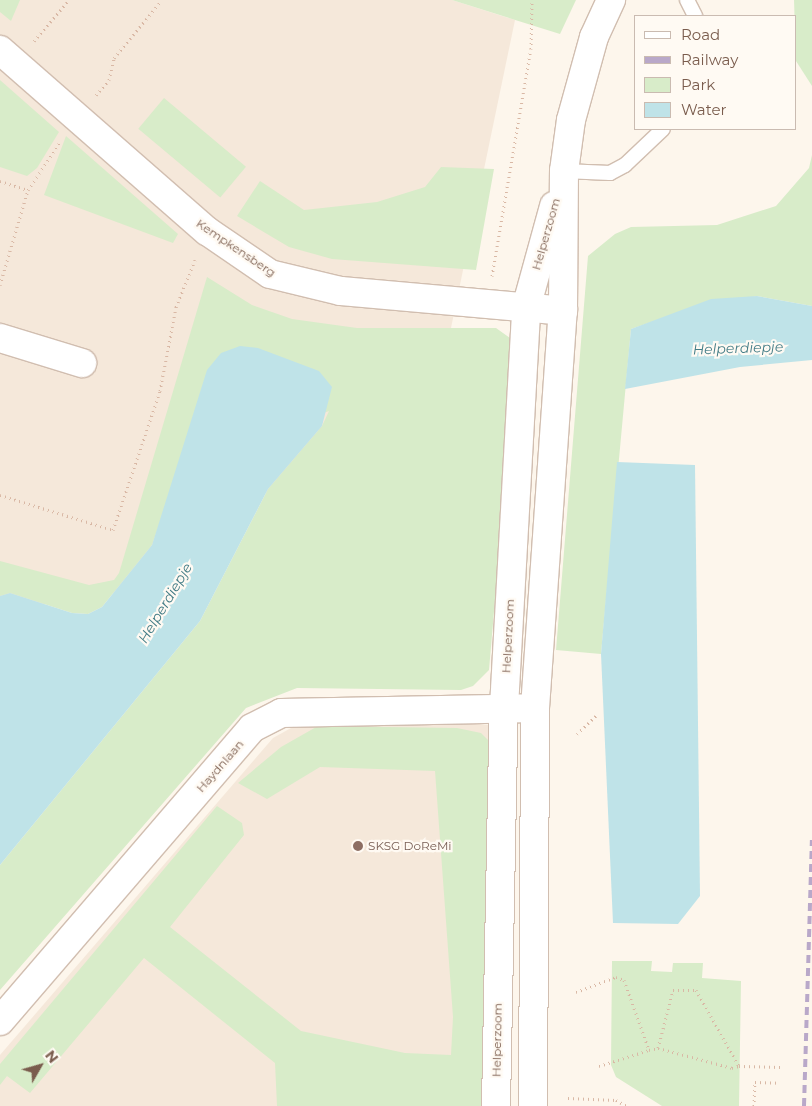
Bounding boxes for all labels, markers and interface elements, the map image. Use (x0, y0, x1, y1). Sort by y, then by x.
legend (634, 15, 797, 130)
text: Road (681, 25, 720, 44)
text: Railway (681, 50, 738, 69)
text: Park (681, 75, 715, 94)
text: Water (681, 100, 727, 119)
street label: Helperzoom (529, 196, 563, 272)
street label: Kempkensberg (194, 216, 278, 280)
water label: Helperdiepje (693, 338, 783, 358)
water label: Helperdiepje (135, 560, 195, 646)
street label: Helperzoom (499, 599, 517, 673)
street label: Haydnlaan (193, 737, 247, 795)
place label: SKSG DoReMi (368, 839, 452, 853)
marker: SKSG DoReMi (352, 840, 364, 852)
street label: Helperzoom (489, 1003, 505, 1077)
north arrow (15, 1041, 65, 1091)
text: N (41, 1047, 62, 1067)

